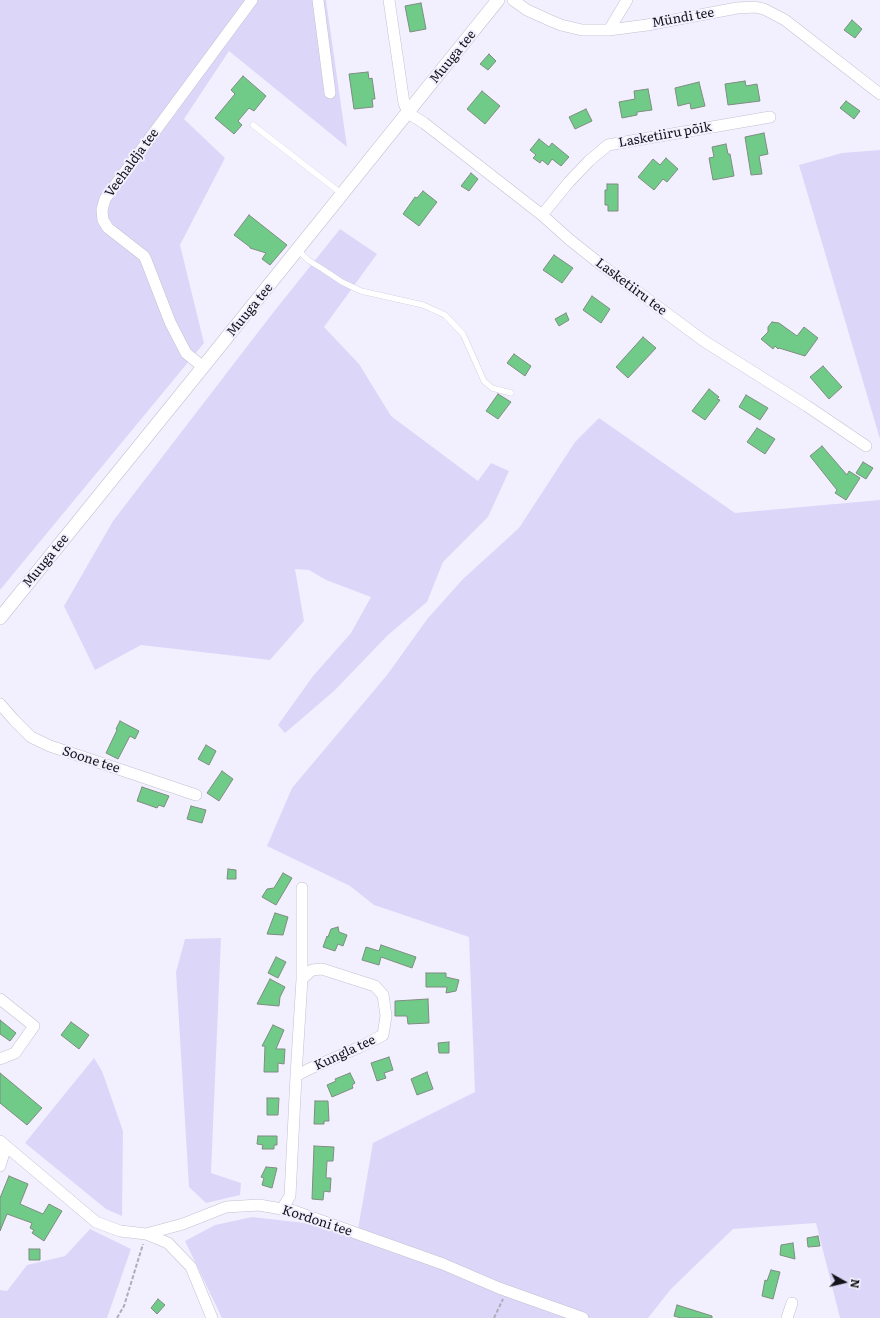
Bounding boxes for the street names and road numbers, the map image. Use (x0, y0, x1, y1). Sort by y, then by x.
street label: Mündi tee (651, 5, 715, 31)
street label: Muuga tee (427, 27, 479, 87)
street label: Lasketiiru põik (617, 119, 713, 151)
street label: Veehaldja tee (102, 126, 162, 200)
street label: Lasketiiru tee (592, 255, 670, 319)
street label: Muuga tee (224, 280, 276, 340)
street label: Muuga tee (20, 531, 72, 591)
street label: Soone tee (60, 743, 122, 777)
street label: Kungla tee (312, 1032, 378, 1074)
street label: Kordoni tee (280, 1202, 354, 1240)

